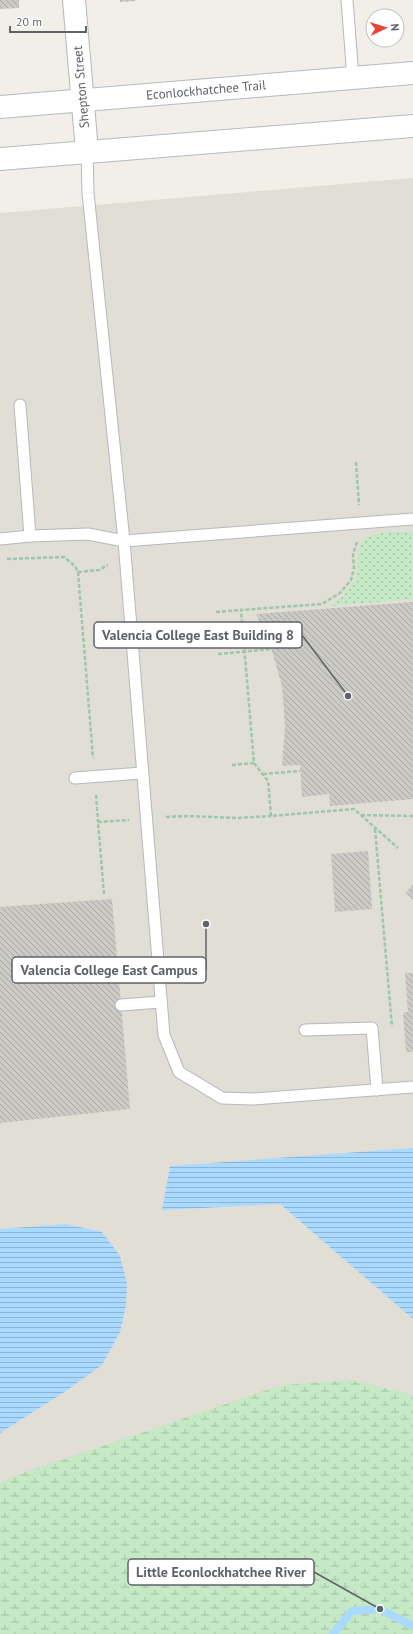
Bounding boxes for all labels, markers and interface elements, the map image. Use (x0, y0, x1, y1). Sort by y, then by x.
scale bar (10, 8, 86, 34)
north arrow (365, 8, 405, 48)
text: 20 m (16, 14, 42, 29)
text: N (388, 23, 402, 31)
street label: Shepton Street (69, 44, 93, 129)
street label: Econlockhatchee Trail (145, 76, 267, 104)
callout: Valencia College East Building 8 (94, 622, 302, 648)
text: Valencia College East Building 8 (101, 626, 294, 644)
callout: Valencia College East Campus (12, 957, 206, 983)
text: Valencia College East Campus (19, 961, 198, 979)
callout: Little Econlockhatchee River (128, 1559, 314, 1585)
text: Little Econlockhatchee River (136, 1563, 306, 1581)

